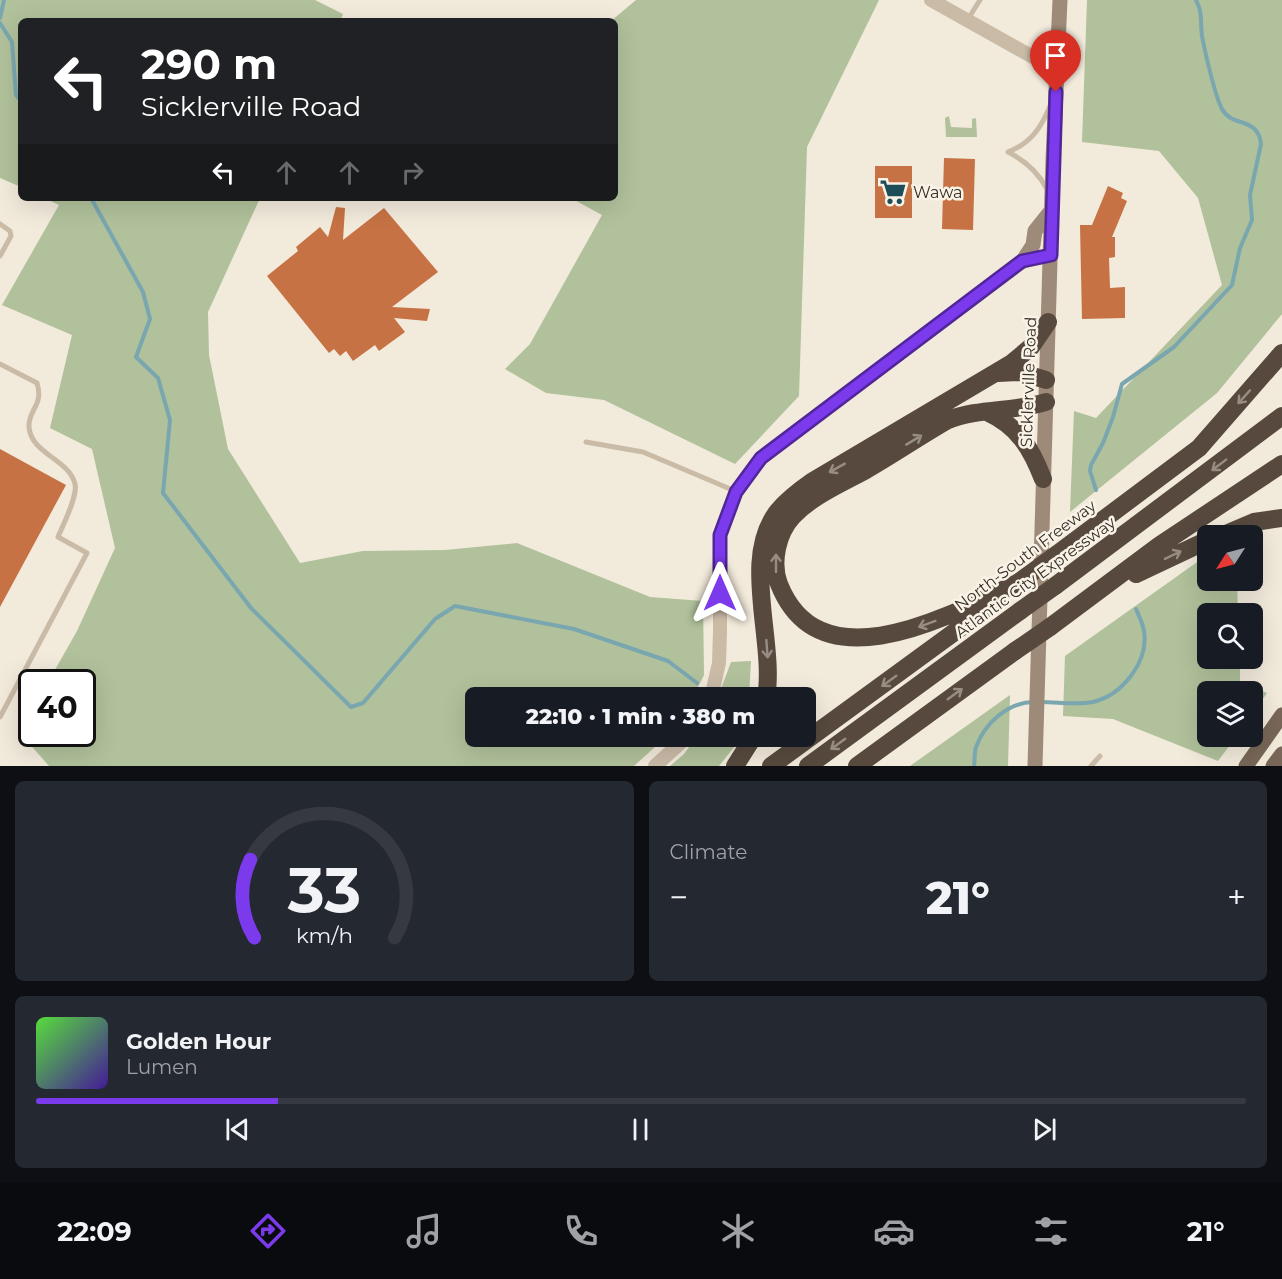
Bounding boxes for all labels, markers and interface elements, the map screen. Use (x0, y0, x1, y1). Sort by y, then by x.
pin (1030, 30, 1081, 92)
text: 290 m (141, 38, 277, 90)
icon: arrive (1039, 39, 1072, 72)
icon: left (42, 42, 120, 120)
text: Sicklerville Road (141, 90, 361, 123)
icon: left (207, 156, 240, 189)
icon: ahead (270, 156, 303, 189)
icon: ahead (333, 156, 366, 189)
icon: right (396, 156, 429, 189)
supermarket icon: Wawa (878, 177, 908, 207)
place label: Wawa (913, 183, 962, 202)
street label: Sicklerville Road (1017, 316, 1040, 448)
one-way arrow (1237, 390, 1251, 405)
one-way arrow (905, 434, 922, 446)
one-way arrow (1211, 458, 1227, 471)
one-way arrow (829, 463, 847, 474)
street label: North-South Freeway (951, 496, 1100, 615)
street label: Atlantic City Expressway (951, 513, 1119, 642)
north arrow (1197, 525, 1263, 591)
map controls (1197, 525, 1263, 747)
one-way arrow (1164, 549, 1182, 561)
one-way arrow (770, 554, 782, 574)
position arrow (688, 561, 752, 625)
button: search (1197, 603, 1263, 669)
one-way arrow (919, 619, 937, 630)
one-way arrow (761, 638, 772, 658)
speed limit sign: 40 (18, 669, 96, 747)
one-way arrow (881, 675, 897, 687)
button: layers (1197, 681, 1263, 747)
one-way arrow (947, 688, 963, 701)
text: 22:10 · 1 min · 380 m (526, 703, 755, 730)
one-way arrow (830, 738, 846, 751)
text: Climate (670, 840, 747, 864)
text: 33 (286, 852, 361, 928)
text: 21° (926, 870, 990, 925)
text: − (670, 877, 688, 917)
text: + (1227, 877, 1246, 917)
text: km/h (296, 922, 353, 948)
text: Golden Hour (126, 1028, 271, 1055)
text: Lumen (126, 1055, 198, 1079)
icon: previous (221, 1113, 254, 1146)
icon: pause (624, 1113, 657, 1146)
icon: next (1028, 1113, 1061, 1146)
icon: directions (247, 1210, 289, 1252)
icon: music (403, 1210, 445, 1252)
icon: phone (560, 1210, 602, 1252)
icon: climate (717, 1210, 759, 1252)
icon: car (873, 1210, 915, 1252)
icon: filters (1030, 1210, 1072, 1252)
text: 22:09 (57, 1215, 132, 1248)
text: 21° (1187, 1215, 1225, 1248)

